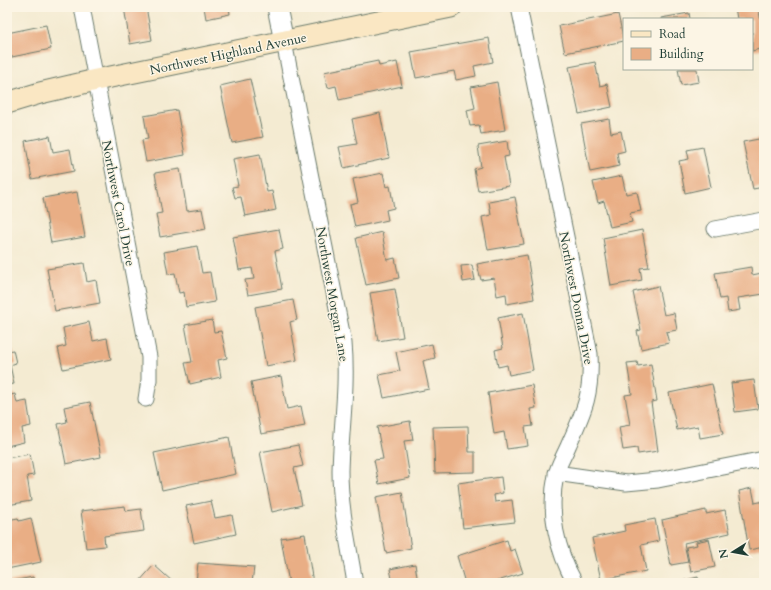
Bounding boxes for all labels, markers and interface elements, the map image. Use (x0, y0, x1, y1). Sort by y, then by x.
legend (623, 18, 753, 70)
text: Road (659, 26, 686, 42)
street label: Northwest Highland Avenue (148, 29, 309, 79)
text: Building (659, 46, 704, 62)
street label: Northwest Carol Drive (97, 139, 139, 268)
street label: Northwest Morgan Lane (311, 225, 353, 363)
street label: Northwest Donna Drive (554, 230, 598, 366)
north arrow (713, 532, 753, 572)
text: N (715, 547, 732, 560)

